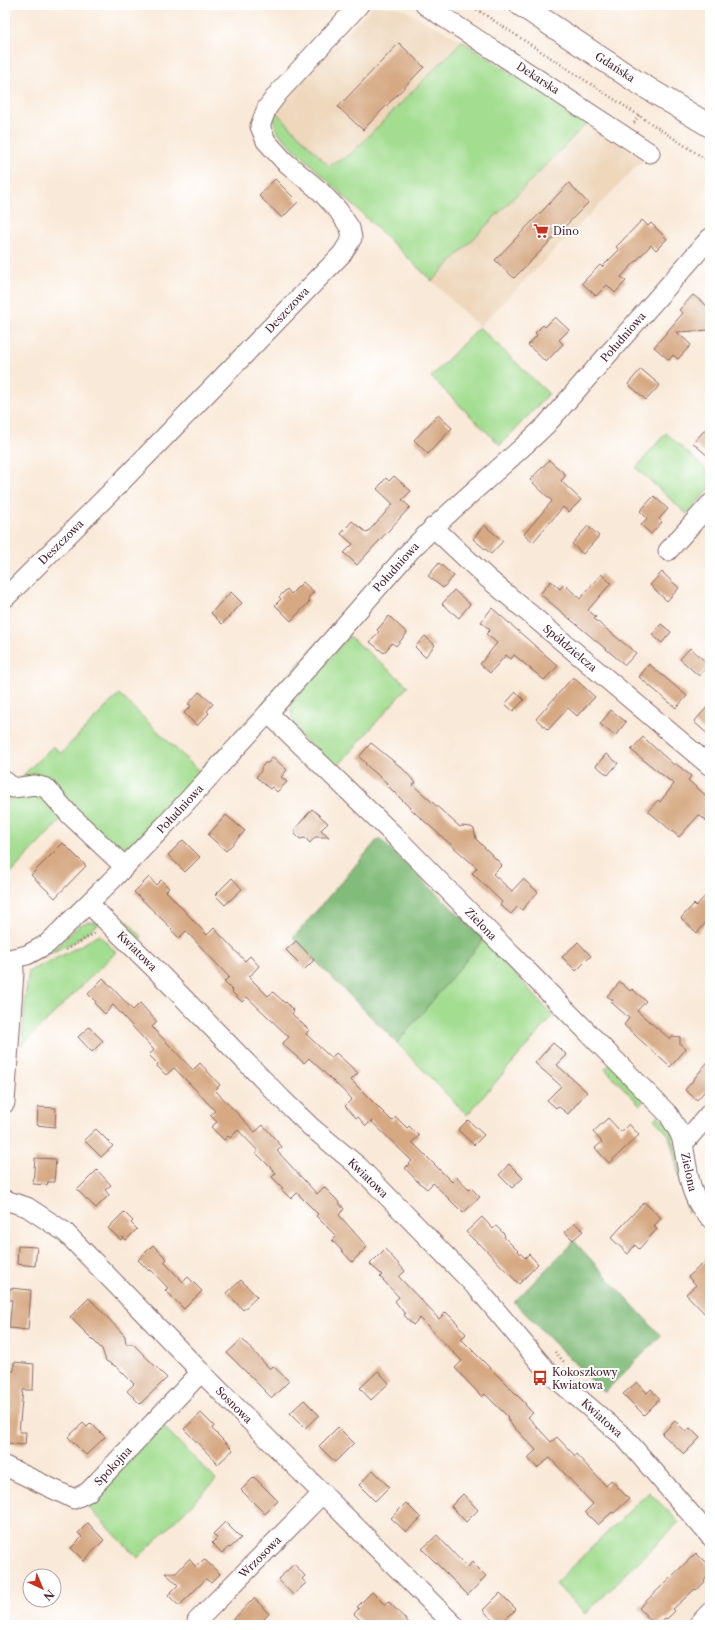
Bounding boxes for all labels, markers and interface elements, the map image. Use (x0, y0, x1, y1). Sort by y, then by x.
street label: Gdańska (592, 49, 638, 85)
street label: Dekarska (514, 59, 562, 97)
supermarket icon: Dino (532, 222, 550, 240)
place label: Dino (553, 224, 579, 238)
street label: Deszczowa (262, 284, 312, 336)
street label: Południowa (597, 309, 649, 365)
street label: Deszczowa (36, 516, 87, 567)
street label: Południowa (370, 539, 422, 595)
street label: Spółdzielcza (540, 621, 600, 675)
street label: Południowa (154, 781, 206, 836)
street label: Zielona (462, 905, 500, 943)
street label: Kwiatowa (114, 928, 160, 974)
street label: Zielona (678, 1151, 700, 1193)
street label: Kwiatowa (345, 1155, 391, 1201)
place label: Kokoszkowy Kwiatowa (552, 1365, 619, 1392)
bus stop icon: Kokoszkowy Kwiatowa (531, 1369, 549, 1387)
street label: Sosnowa (213, 1384, 255, 1426)
street label: Kwiatowa (578, 1396, 626, 1440)
street label: Spokojna (91, 1443, 135, 1489)
street label: Wrzosowa (235, 1533, 284, 1582)
north arrow (22, 1568, 62, 1608)
text: N (40, 1587, 57, 1604)

